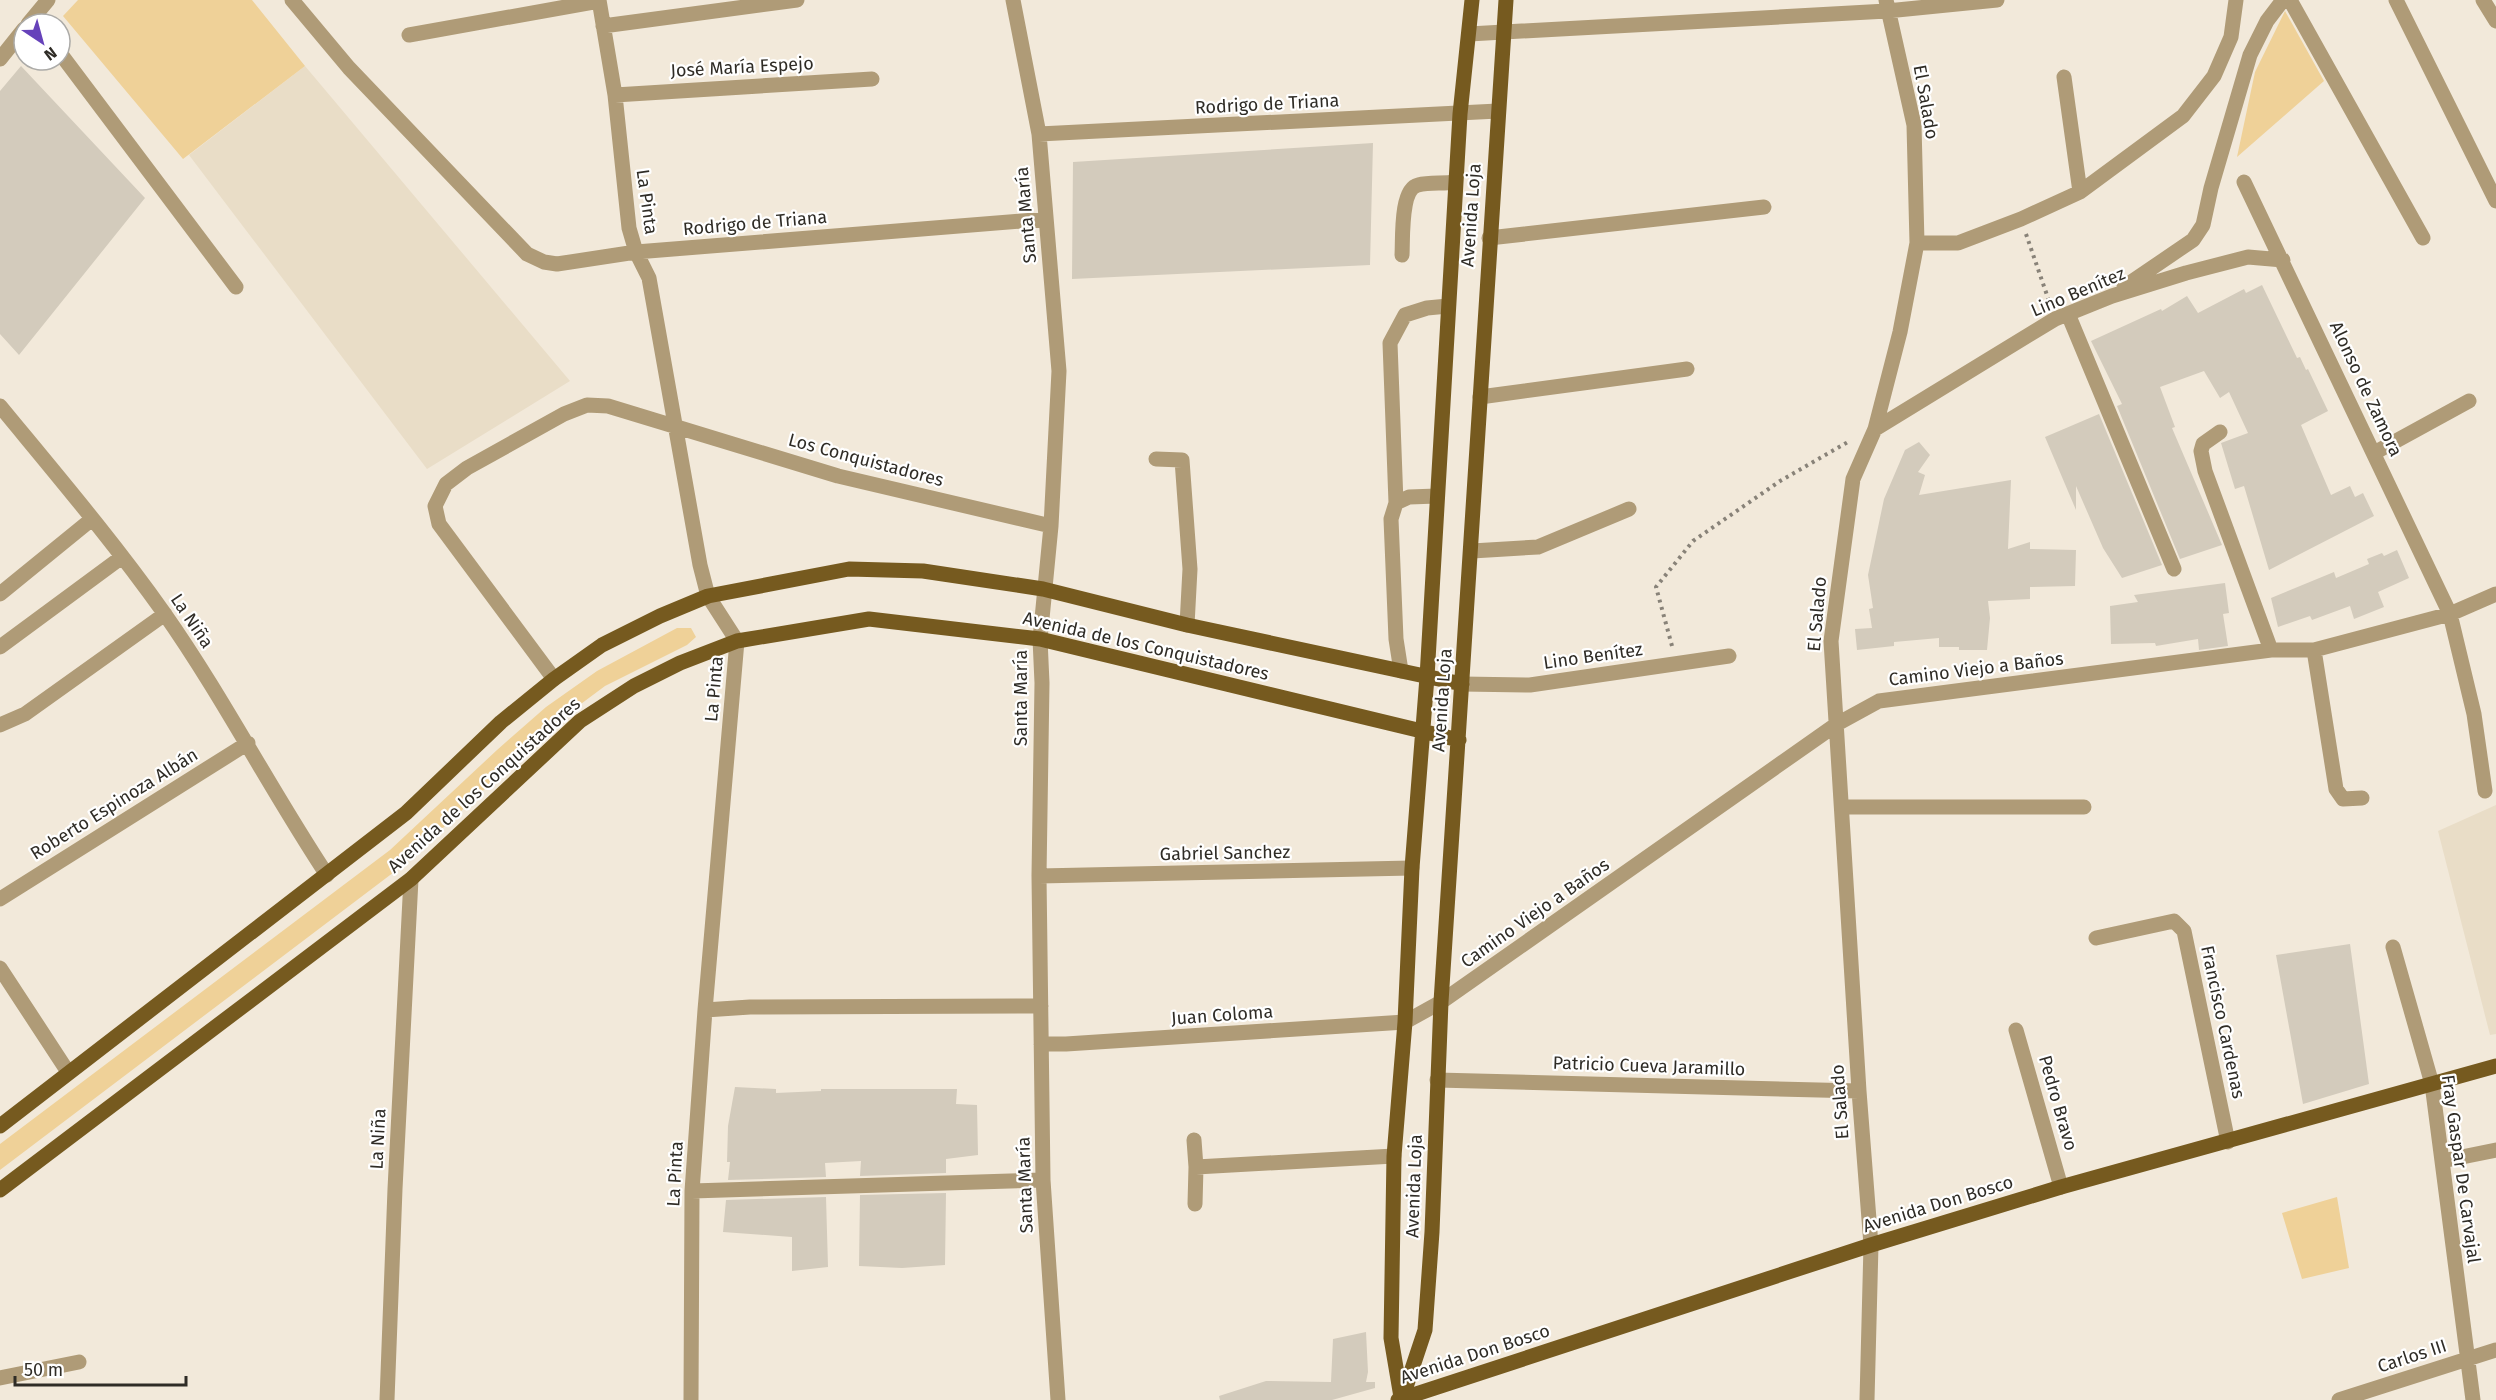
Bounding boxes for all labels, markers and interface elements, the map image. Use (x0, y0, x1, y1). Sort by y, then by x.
north arrow (12, 12, 72, 72)
text: N (41, 43, 60, 65)
street label: José María Espejo (670, 52, 814, 82)
street label: El Salado (1909, 63, 1943, 141)
street label: Rodrigo de Triana (1194, 89, 1340, 119)
street label: Avenida Loja (1456, 162, 1486, 268)
street label: Santa María (1011, 166, 1041, 264)
street label: La Pinta (632, 168, 662, 236)
street label: Rodrigo de Triana (682, 206, 828, 240)
street label: Lino Benítez (2028, 262, 2128, 322)
street label: Alonso de Zamora (2325, 318, 2407, 460)
street label: Los Conquistadores (786, 429, 946, 491)
street label: El Salado (1803, 576, 1831, 652)
street label: La Niña (166, 590, 218, 652)
street label: Avenida de los Conquistadores (1021, 607, 1271, 685)
street label: Lino Benítez (1542, 638, 1644, 674)
street label: Avenida Loja (1427, 647, 1457, 753)
street label: Camino Viejo a Baños (1887, 647, 2065, 691)
street label: Santa María (1010, 650, 1032, 746)
street label: La Pinta (700, 655, 728, 723)
street label: Avenida de los Conquistadores (383, 693, 585, 877)
street label: Roberto Espinoza Albán (26, 743, 202, 865)
street label: Gabriel Sanchez (1160, 841, 1291, 865)
street label: Camino Viejo a Baños (1457, 854, 1613, 972)
street label: Francisco Cardenas (2196, 944, 2250, 1100)
street label: Juan Coloma (1170, 1000, 1274, 1030)
street label: Patricio Cueva Jaramillo (1552, 1052, 1746, 1080)
street label: Pedro Bravo (2034, 1053, 2082, 1153)
street label: El Salado (1826, 1064, 1854, 1140)
street label: Fray Gaspar De Carvajal (2437, 1073, 2485, 1265)
street label: La Niña (365, 1108, 391, 1170)
street label: Avenida Loja (1401, 1134, 1427, 1238)
street label: Santa María (1012, 1136, 1038, 1234)
street label: La Pinta (662, 1141, 688, 1207)
street label: Avenida Don Bosco (1860, 1171, 2016, 1237)
street label: Avenida Don Bosco (1397, 1319, 1553, 1389)
street label: Carlos III (2375, 1334, 2449, 1378)
scale bar (15, 1349, 186, 1387)
text: 50 m (24, 1359, 63, 1381)

